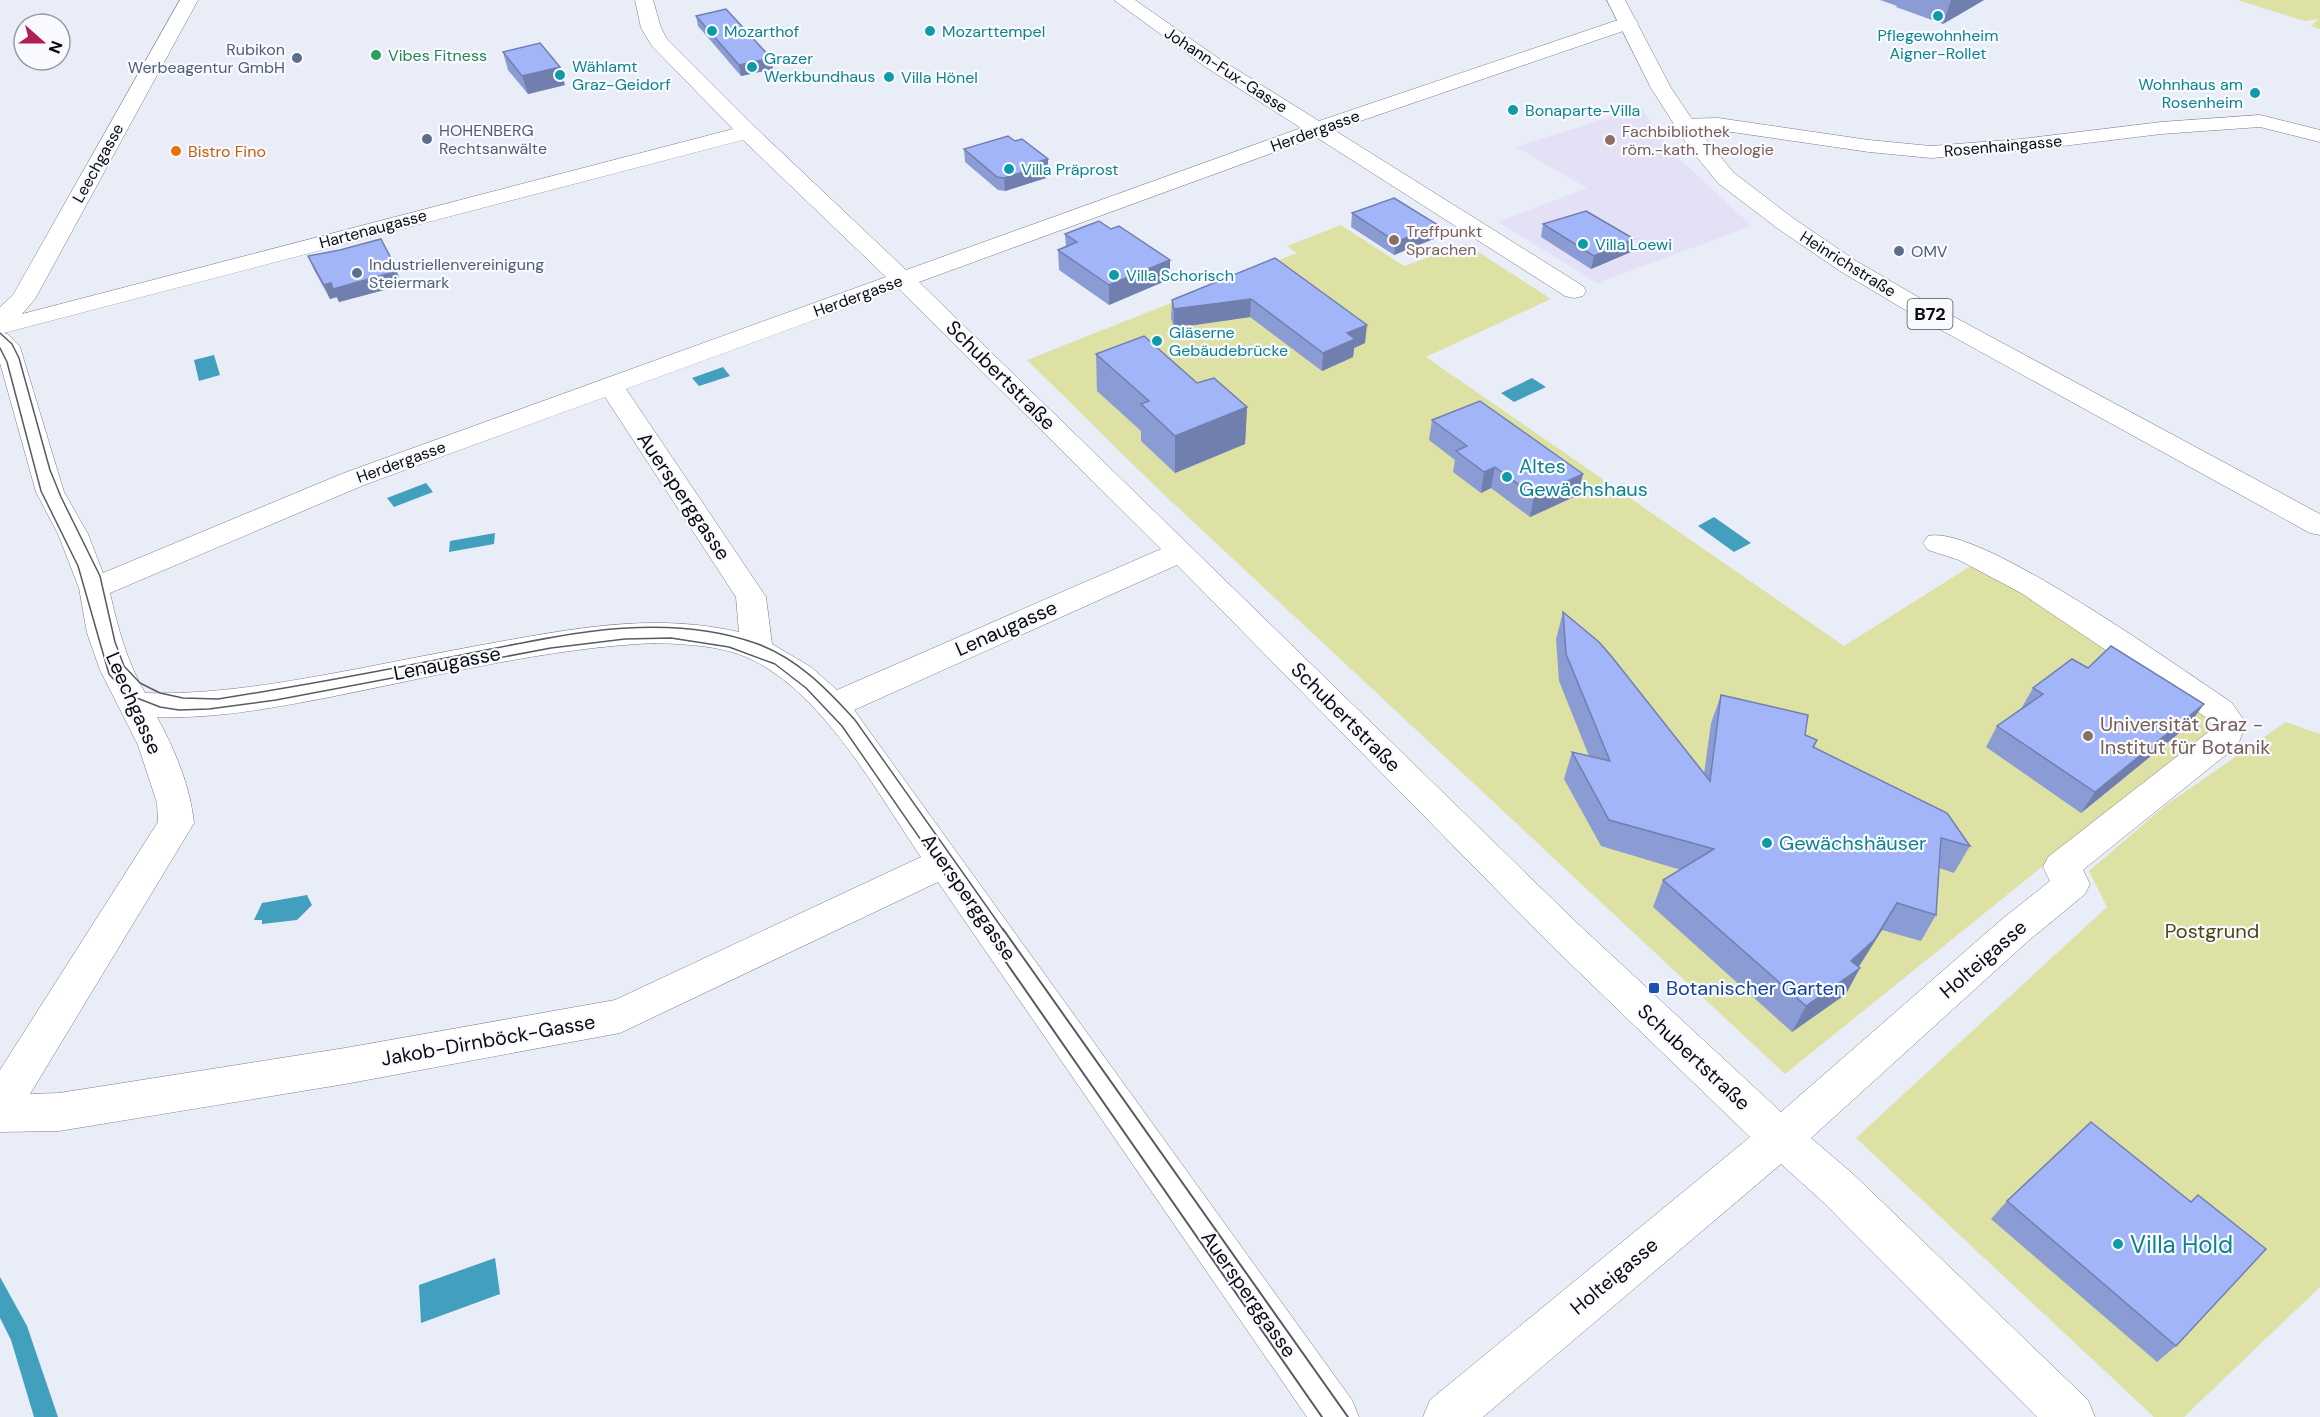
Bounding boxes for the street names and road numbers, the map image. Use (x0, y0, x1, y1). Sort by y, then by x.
street label: Johann-Fux-Gasse (1160, 22, 1292, 118)
street label: Herdergasse (1268, 105, 1362, 157)
street label: Leechgasse (68, 120, 128, 206)
street label: Rosenhaingasse (1943, 130, 2063, 162)
street label: Hartenaugasse (317, 205, 429, 253)
street label: Heinrichstraße (1796, 226, 1900, 302)
street label: Herdergasse (811, 270, 905, 322)
road number: B72 (1908, 299, 1952, 329)
street label: Schubertstraße (940, 314, 1062, 436)
street label: Auersperggasse (632, 427, 736, 565)
street label: Herdergasse (354, 436, 448, 488)
street label: Lenaugasse (951, 594, 1061, 662)
street label: Lenaugasse (391, 640, 503, 686)
street label: Leechgasse (100, 648, 168, 758)
street label: Schubertstraße (1285, 656, 1407, 778)
street label: Auersperggasse (916, 829, 1022, 965)
street label: Holteigasse (1934, 914, 2032, 1004)
street label: Schubertstraße (1632, 998, 1756, 1116)
street label: Jakob-Dirnböck-Gasse (379, 1008, 597, 1072)
street label: Auersperggasse (1196, 1226, 1302, 1362)
street label: Holteigasse (1565, 1232, 1663, 1320)

